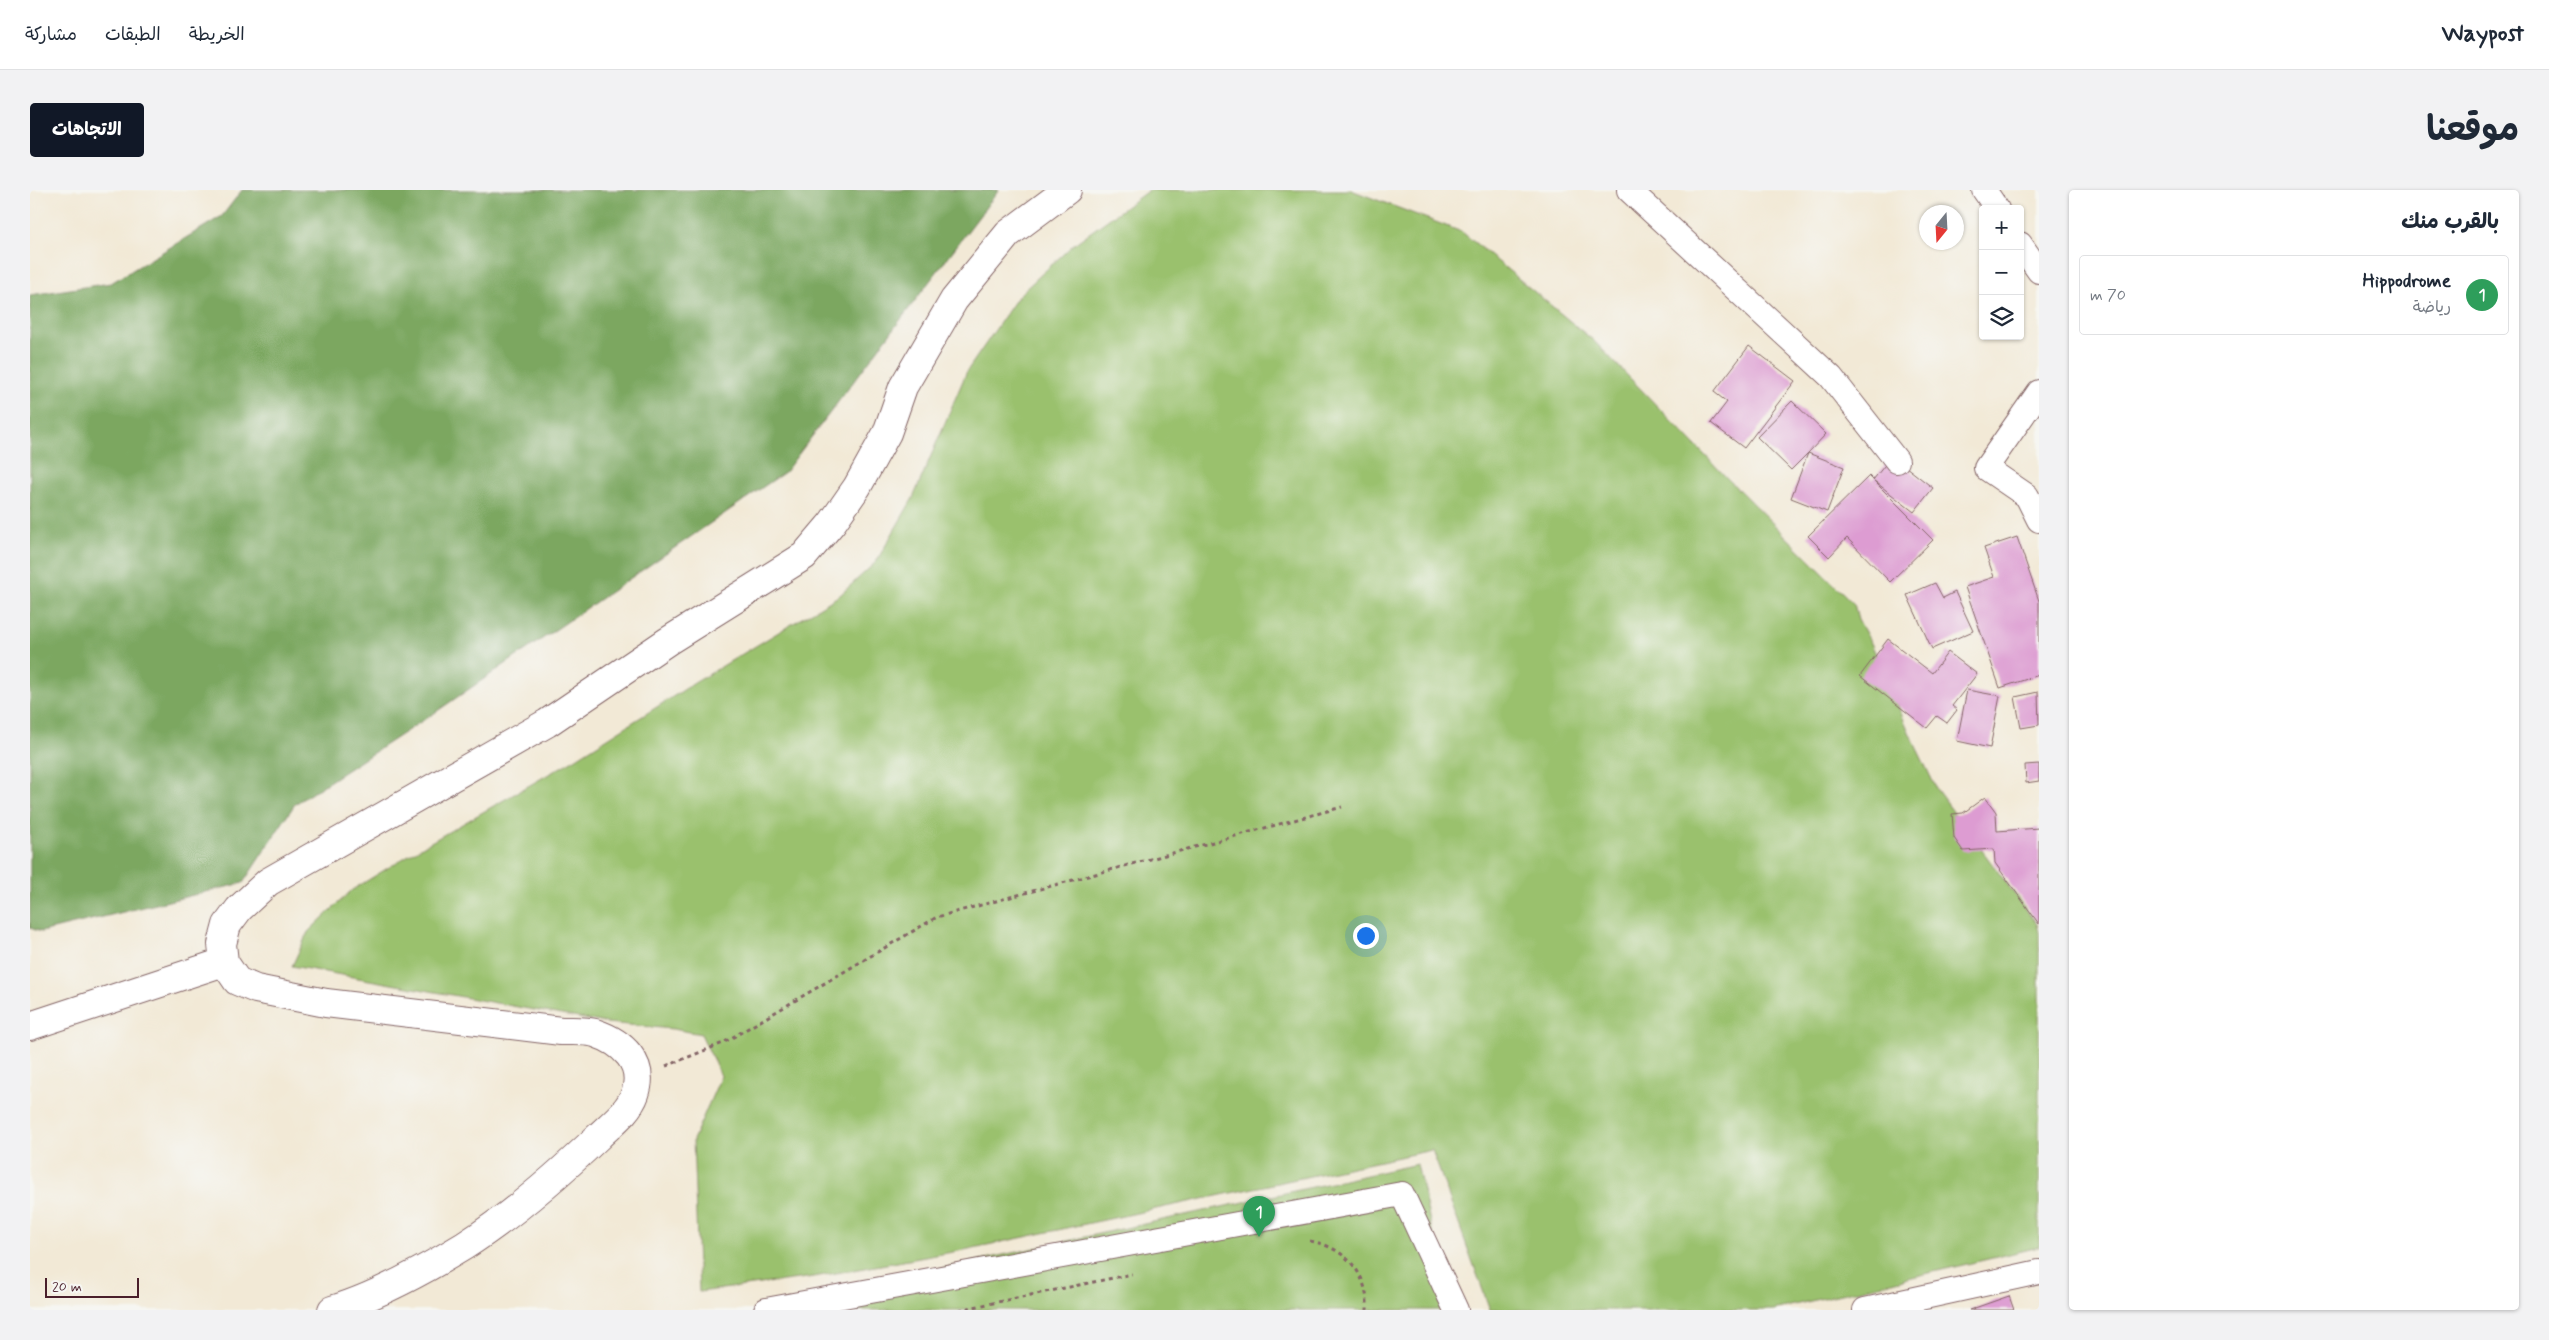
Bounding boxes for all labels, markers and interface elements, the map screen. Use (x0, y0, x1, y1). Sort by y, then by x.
text: Waypost (2442, 19, 2524, 50)
text: مشاركة (25, 23, 77, 47)
text: الطبقات (105, 23, 161, 47)
text: الخريطة (189, 23, 245, 47)
button: الاتجاهات (30, 103, 144, 157)
text: موقعنا (2426, 107, 2519, 153)
north arrow (1919, 205, 1964, 250)
map controls (1979, 205, 2024, 340)
button: + (1979, 205, 2024, 250)
text: بالقرب منك (2401, 208, 2499, 236)
button: − (1979, 250, 2024, 295)
text: Hippodrome (2362, 269, 2451, 294)
text: 70 m (2090, 285, 2126, 306)
text: 1 (2478, 285, 2486, 306)
button: layers (1979, 295, 2024, 340)
text: رياضة (2413, 297, 2451, 318)
your location (1353, 923, 1379, 949)
pin: 1 (1243, 1196, 1275, 1237)
scale bar (45, 1275, 139, 1298)
text: 20 m (52, 1278, 82, 1296)

